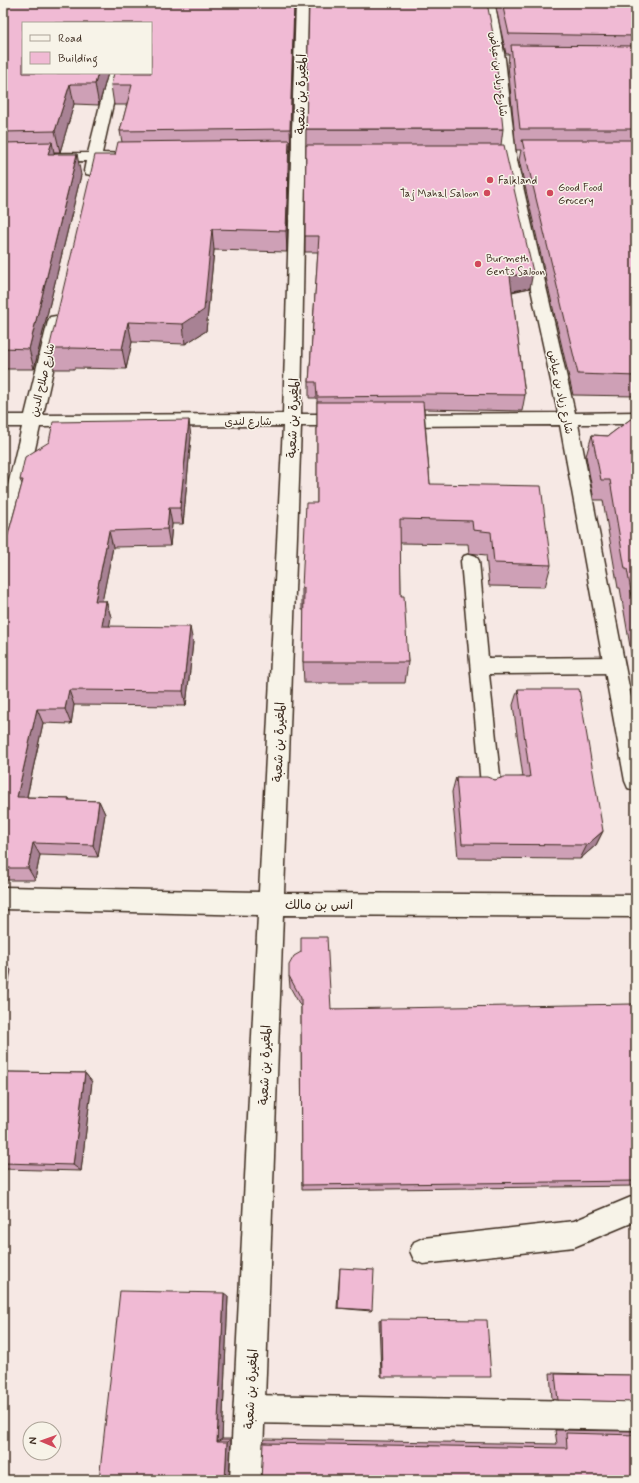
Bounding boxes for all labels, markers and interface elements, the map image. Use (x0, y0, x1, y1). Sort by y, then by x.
legend (22, 22, 152, 74)
text: Road (58, 31, 82, 47)
street label: شارع زياد بن عياض (485, 31, 510, 118)
text: Building (58, 51, 98, 68)
street label: المغيرة بن شعبة (292, 54, 311, 134)
place label: Falkland (498, 174, 537, 188)
marker: Falkland (485, 175, 495, 185)
place label: Good Food Grocery (558, 181, 602, 208)
place label: Taj Mahal Saloon (400, 187, 479, 201)
marker: Taj Mahal Saloon (482, 188, 492, 198)
marker: Good Food Grocery (545, 188, 555, 198)
place label: Burmeth Gents Saloon (486, 252, 545, 279)
marker: Burmeth Gents Saloon (473, 259, 483, 269)
street label: شارع صلاح الدين (28, 342, 59, 419)
street label: شارع زياد بن عياض (543, 349, 576, 436)
street label: المغيرة بن شعبة (284, 378, 303, 458)
street label: شارع لندى (224, 415, 272, 430)
street label: المغيرة بن شعبة (270, 702, 289, 782)
street label: انس بن مالك (285, 897, 353, 914)
street label: المغيرة بن شعبة (256, 1025, 275, 1105)
street label: المغيرة بن شعبة (241, 1349, 262, 1430)
north arrow (22, 1421, 62, 1461)
text: N (26, 1437, 40, 1445)

